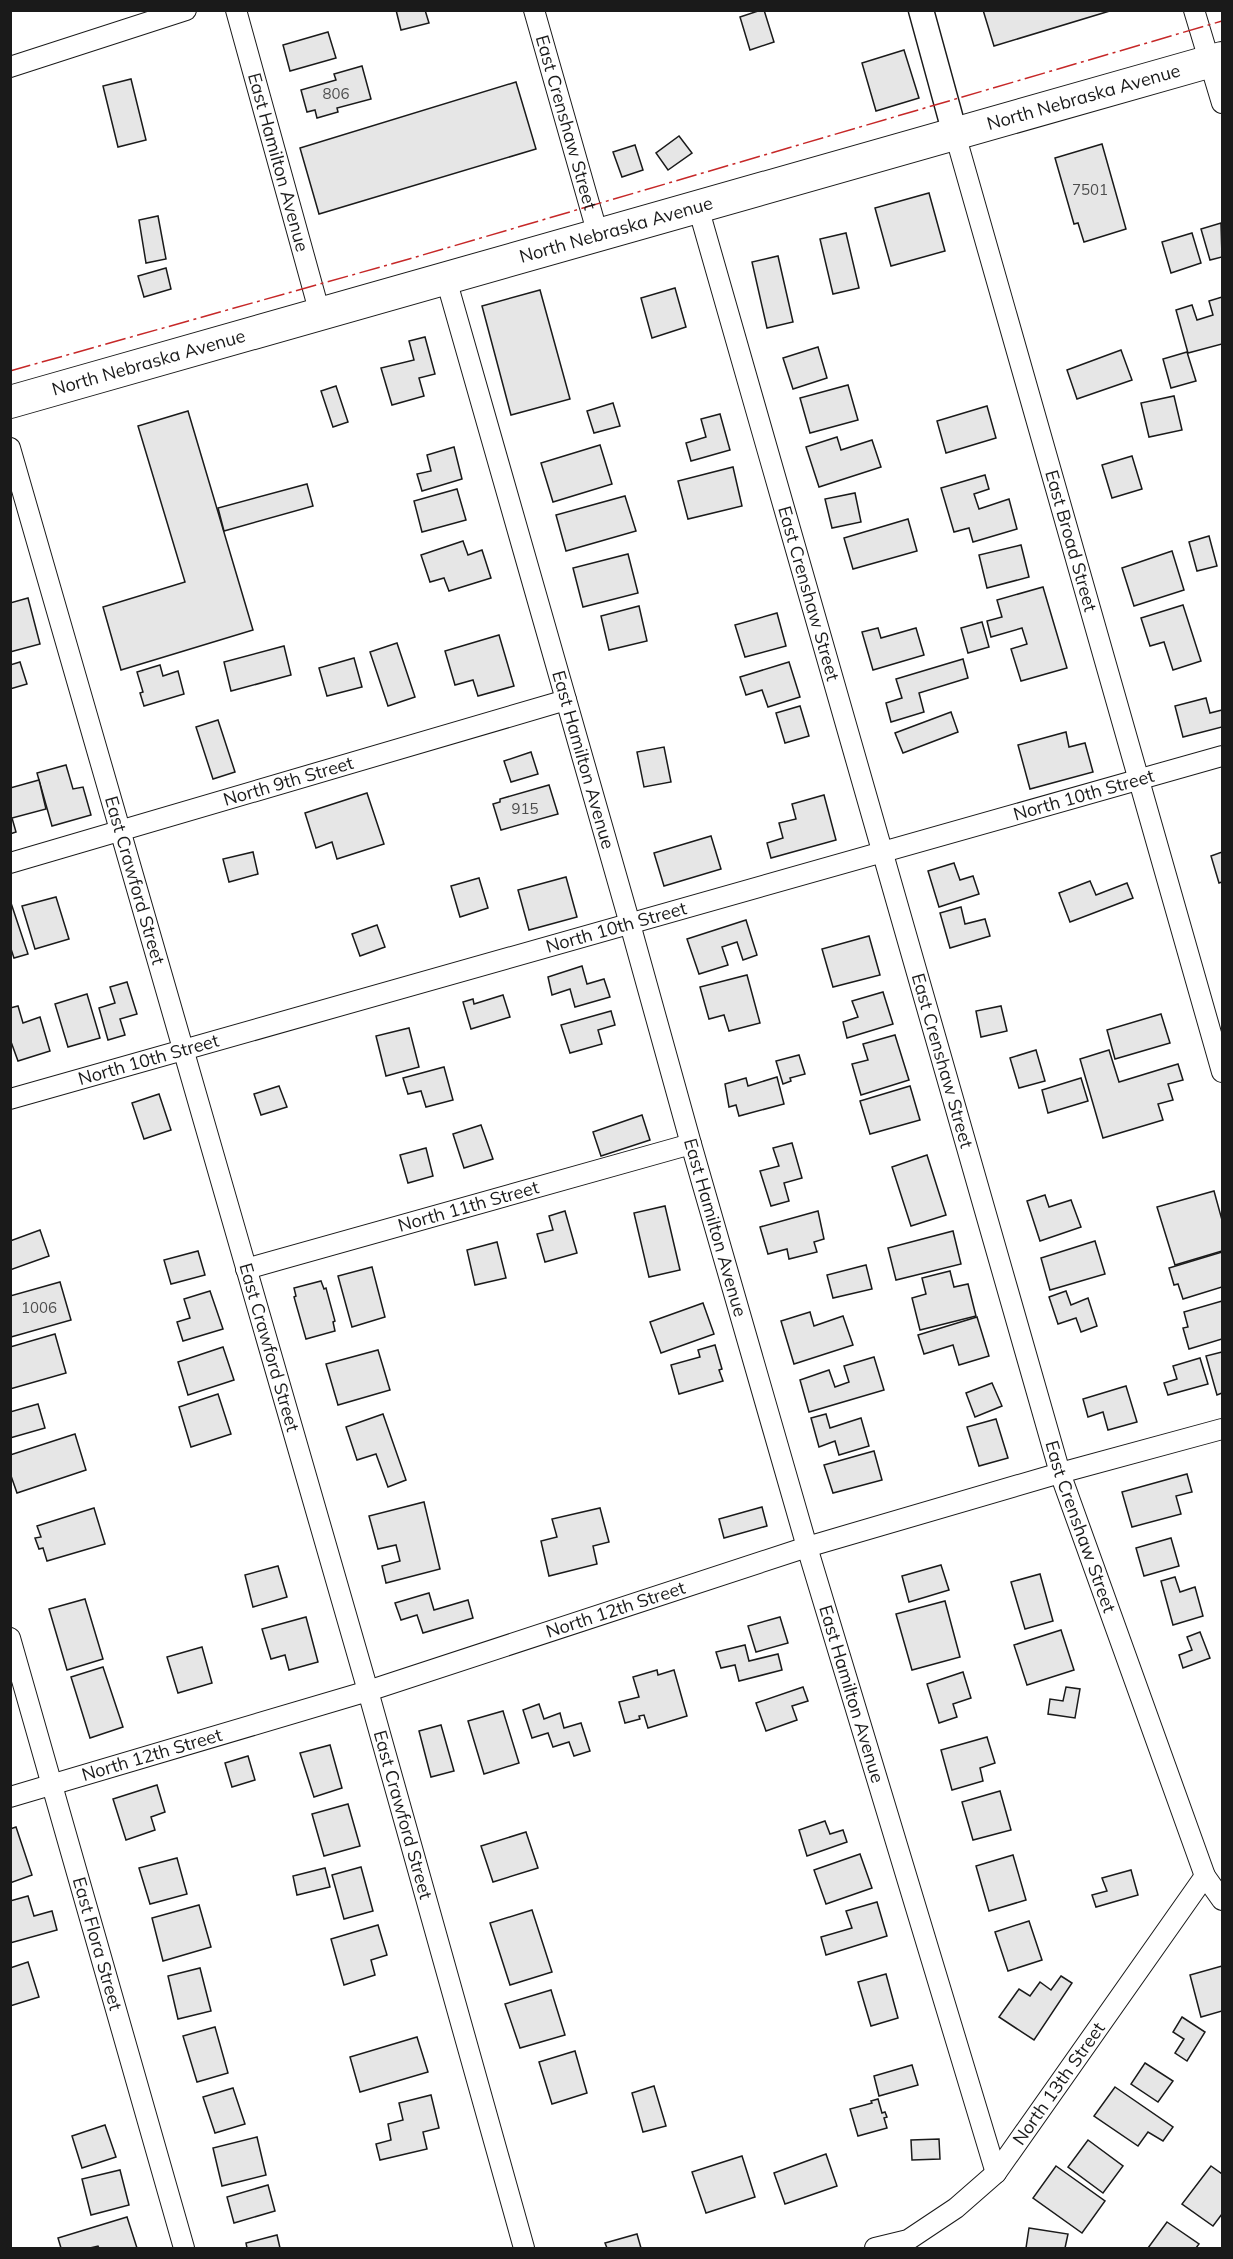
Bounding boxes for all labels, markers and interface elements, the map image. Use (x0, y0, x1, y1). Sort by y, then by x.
street label: East Crenshaw Street (531, 32, 602, 212)
street label: North Nebraska Avenue (984, 58, 1183, 135)
street label: East Hamilton Avenue (243, 70, 314, 254)
house number: 806 (322, 84, 350, 103)
house number: 7501 (1072, 180, 1108, 199)
street label: North Nebraska Avenue (517, 191, 715, 268)
street label: North Nebraska Avenue (49, 324, 248, 401)
street label: East Broad Street (1040, 467, 1102, 614)
street label: East Crenshaw Street (773, 503, 845, 683)
street label: East Hamilton Avenue (547, 668, 620, 852)
street label: North 9th Street (220, 751, 356, 811)
street label: North 10th Street (1011, 764, 1157, 825)
street label: East Crawford Street (100, 793, 170, 967)
house number: 915 (511, 799, 539, 818)
street label: North 10th Street (543, 896, 689, 958)
street label: East Crenshaw Street (907, 971, 978, 1151)
street label: North 10th Street (75, 1028, 221, 1090)
street label: East Hamilton Avenue (679, 1136, 752, 1319)
street label: North 11th Street (395, 1175, 541, 1237)
street label: East Crawford Street (234, 1260, 305, 1434)
house number: 1006 (21, 1298, 57, 1317)
street label: East Crenshaw Street (1040, 1438, 1121, 1616)
street label: North 12th Street (543, 1576, 688, 1643)
street label: East Hamilton Avenue (814, 1602, 890, 1786)
street label: North 12th Street (79, 1723, 225, 1786)
street label: East Crawford Street (369, 1728, 438, 1902)
street label: East Flora Street (68, 1874, 128, 2013)
street label: North 13th Street (1007, 2017, 1110, 2149)

